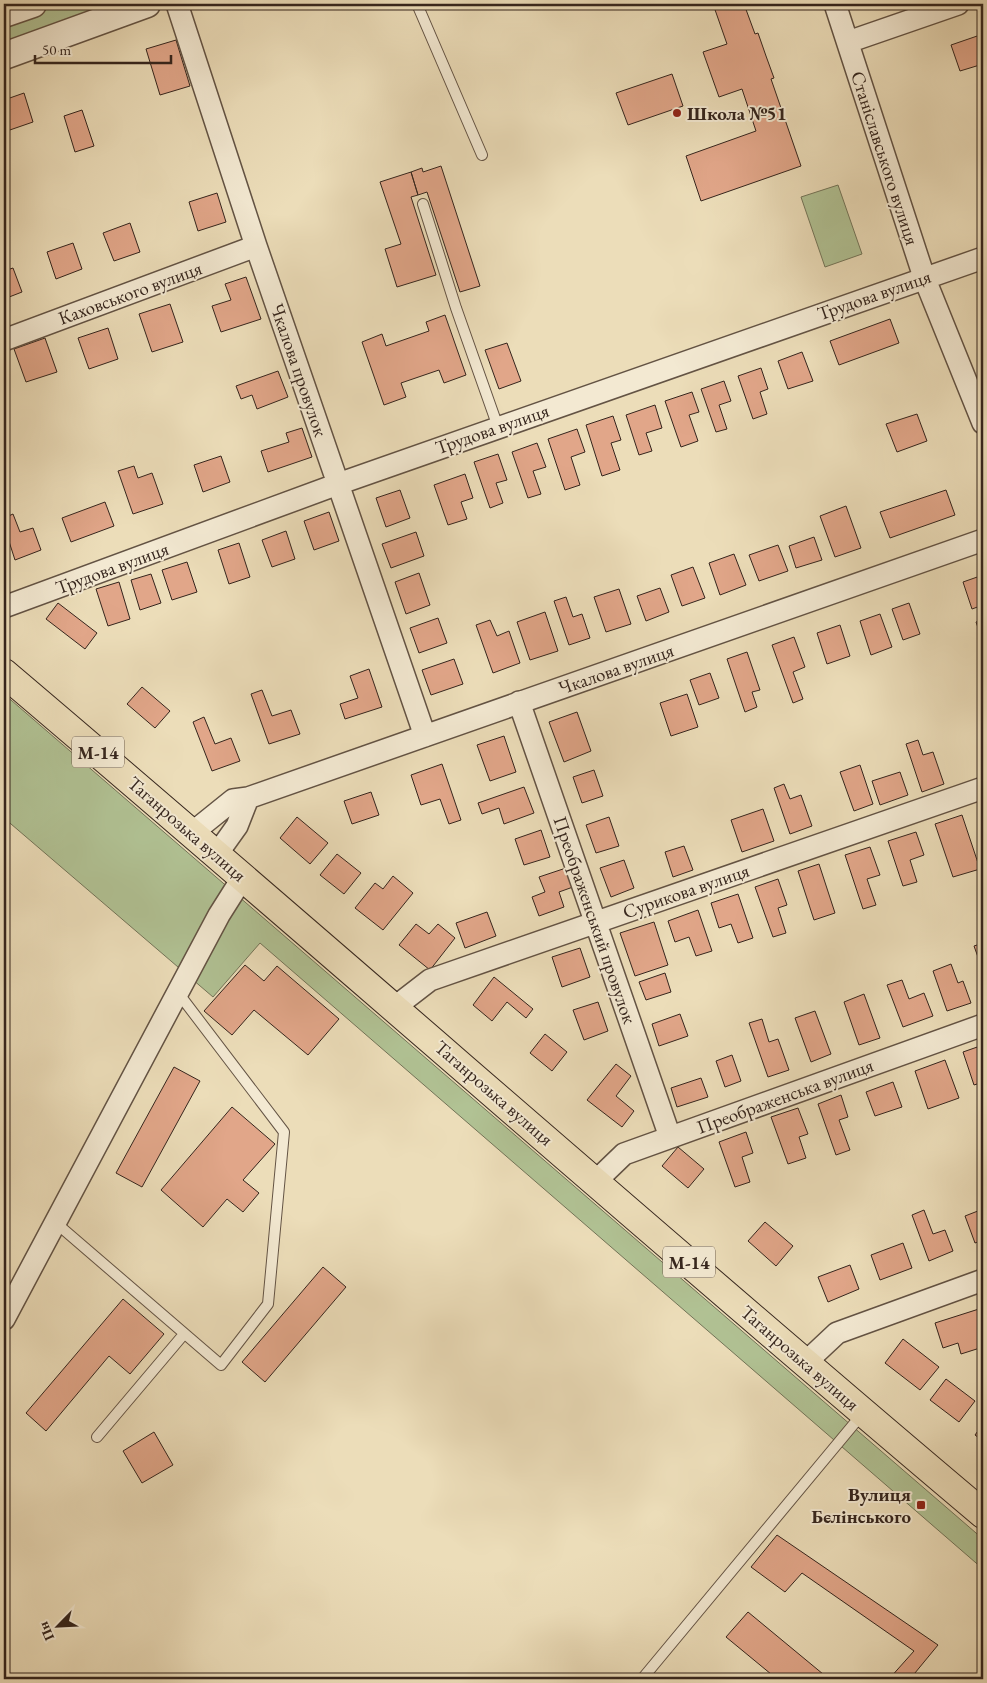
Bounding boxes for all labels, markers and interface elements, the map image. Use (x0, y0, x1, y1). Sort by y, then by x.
scale bar (35, 32, 171, 64)
text: 50 m (42, 40, 71, 59)
street label: Станіславського вулиця (845, 68, 925, 249)
place label: Школа №51 (687, 101, 787, 126)
marker: Школа №51 (671, 107, 683, 119)
street label: Каховського вулиця (55, 255, 206, 331)
street label: Трудова вулиця (814, 264, 935, 326)
street label: Чкалова провулок (265, 300, 333, 440)
street label: Трудова вулиця (432, 398, 553, 460)
street label: Трудова вулиця (52, 536, 172, 600)
street label: Чкалова вулиця (555, 637, 677, 700)
road number: М-14 (72, 736, 124, 768)
street label: Таганрозька вулиця (122, 771, 252, 888)
street label: Преображенський провулок (548, 813, 642, 1027)
street label: Сурикова вулиця (619, 857, 753, 924)
street label: Таганрозька вулиця (429, 1035, 559, 1152)
street label: Преображенська вулиця (693, 1052, 877, 1140)
road number: М-14 (663, 1246, 715, 1278)
street label: Таганрозька вулиця (735, 1300, 865, 1417)
place label: Вулиця Бєлінського (811, 1482, 911, 1529)
marker: Вулиця Бєлінського (915, 1499, 927, 1511)
north arrow (32, 1600, 82, 1650)
text: Пн (34, 1619, 58, 1644)

